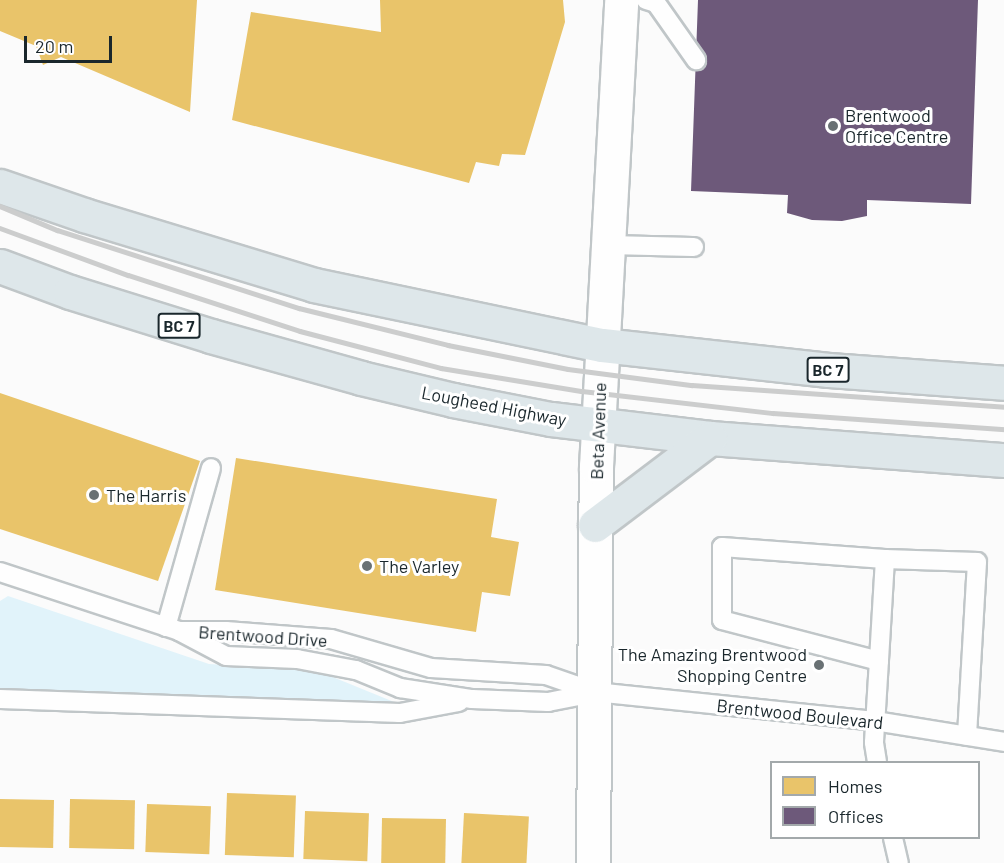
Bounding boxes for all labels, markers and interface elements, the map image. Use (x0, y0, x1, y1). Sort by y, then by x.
scale bar (27, 24, 116, 62)
text: 20 m (35, 35, 73, 57)
place label: Brentwood Office Centre (845, 105, 948, 148)
marker: Brentwood Office Centre (826, 119, 840, 133)
road number: BC 7 (156, 313, 201, 339)
road number: BC 7 (806, 357, 850, 383)
street label: Lougheed Highway (420, 381, 568, 431)
street label: Beta Avenue (586, 382, 610, 480)
place label: The Harris (106, 484, 186, 506)
marker: The Harris (87, 488, 101, 502)
place label: The Varley (379, 555, 459, 577)
marker: The Varley (360, 559, 374, 573)
street label: Brentwood Drive (198, 621, 328, 651)
place label: The Amazing Brentwood Shopping Centre (618, 644, 807, 686)
marker: The Amazing Brentwood Shopping Centre (812, 658, 826, 672)
street label: Brentwood Boulevard (716, 695, 884, 733)
legend (770, 761, 980, 839)
text: Homes (828, 775, 882, 797)
text: Offices (828, 805, 884, 827)

